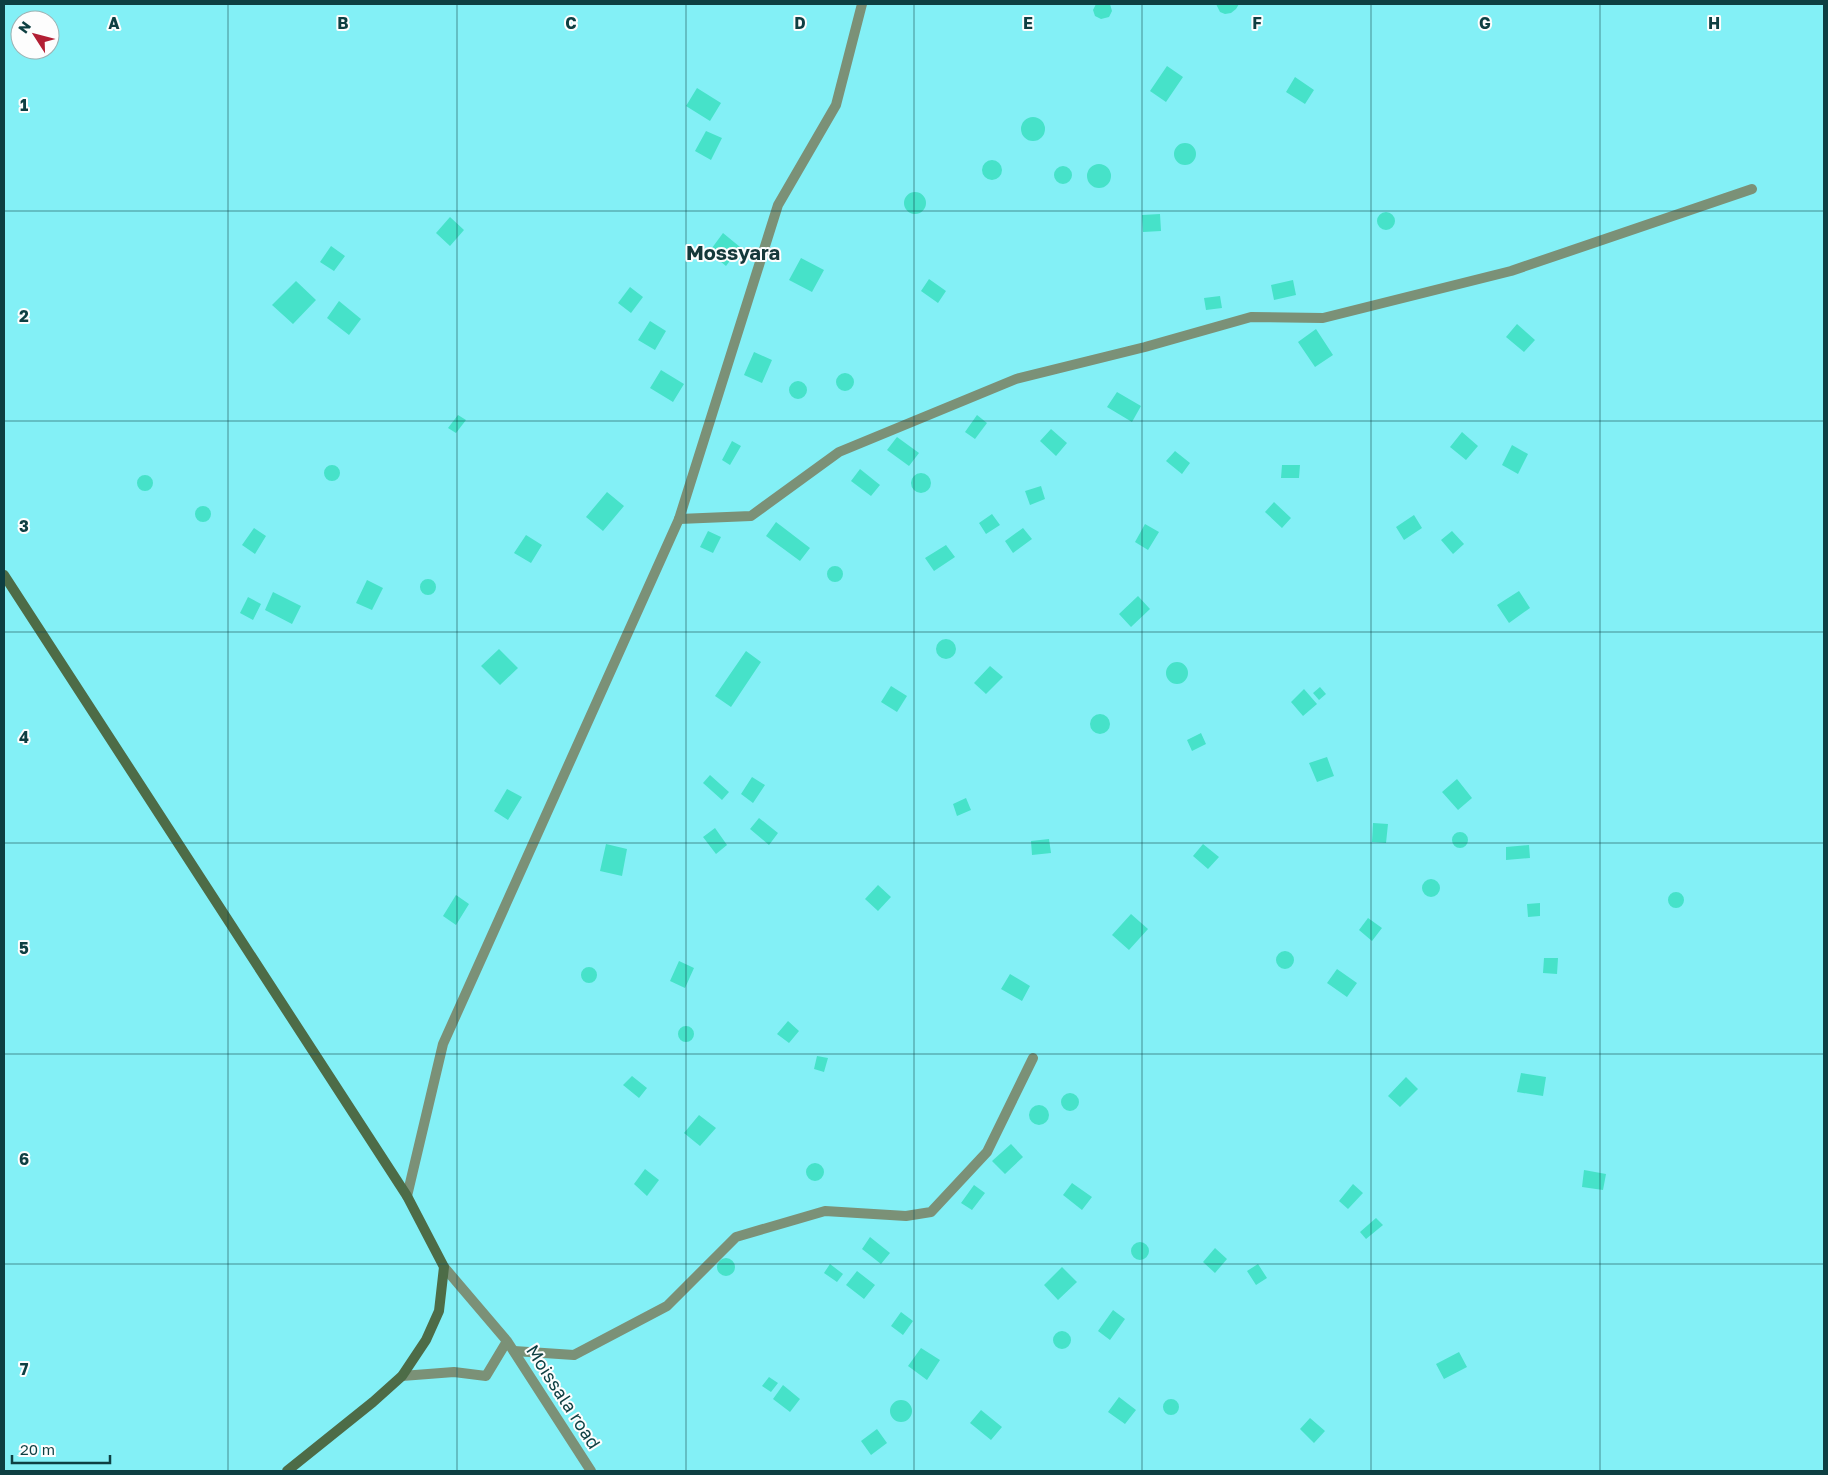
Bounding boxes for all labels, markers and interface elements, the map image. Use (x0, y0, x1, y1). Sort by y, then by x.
north arrow (10, 10, 60, 60)
text: A (108, 13, 120, 33)
text: B (337, 13, 349, 33)
text: C (565, 13, 577, 33)
text: D (794, 13, 806, 33)
text: E (1023, 13, 1033, 33)
text: F (1252, 13, 1262, 33)
text: G (1479, 13, 1491, 33)
text: H (1708, 13, 1720, 33)
text: N (14, 18, 34, 36)
text: 1 (20, 95, 28, 115)
district label: Mossyara (686, 240, 780, 264)
text: 2 (19, 306, 29, 326)
text: 3 (19, 516, 29, 536)
text: 4 (19, 727, 29, 747)
text: 5 (19, 938, 29, 958)
text: 6 (19, 1149, 29, 1169)
street label: Moissala road (522, 1340, 606, 1453)
text: 7 (20, 1359, 29, 1379)
scale bar (12, 1432, 110, 1464)
text: 20 m (20, 1440, 55, 1458)

